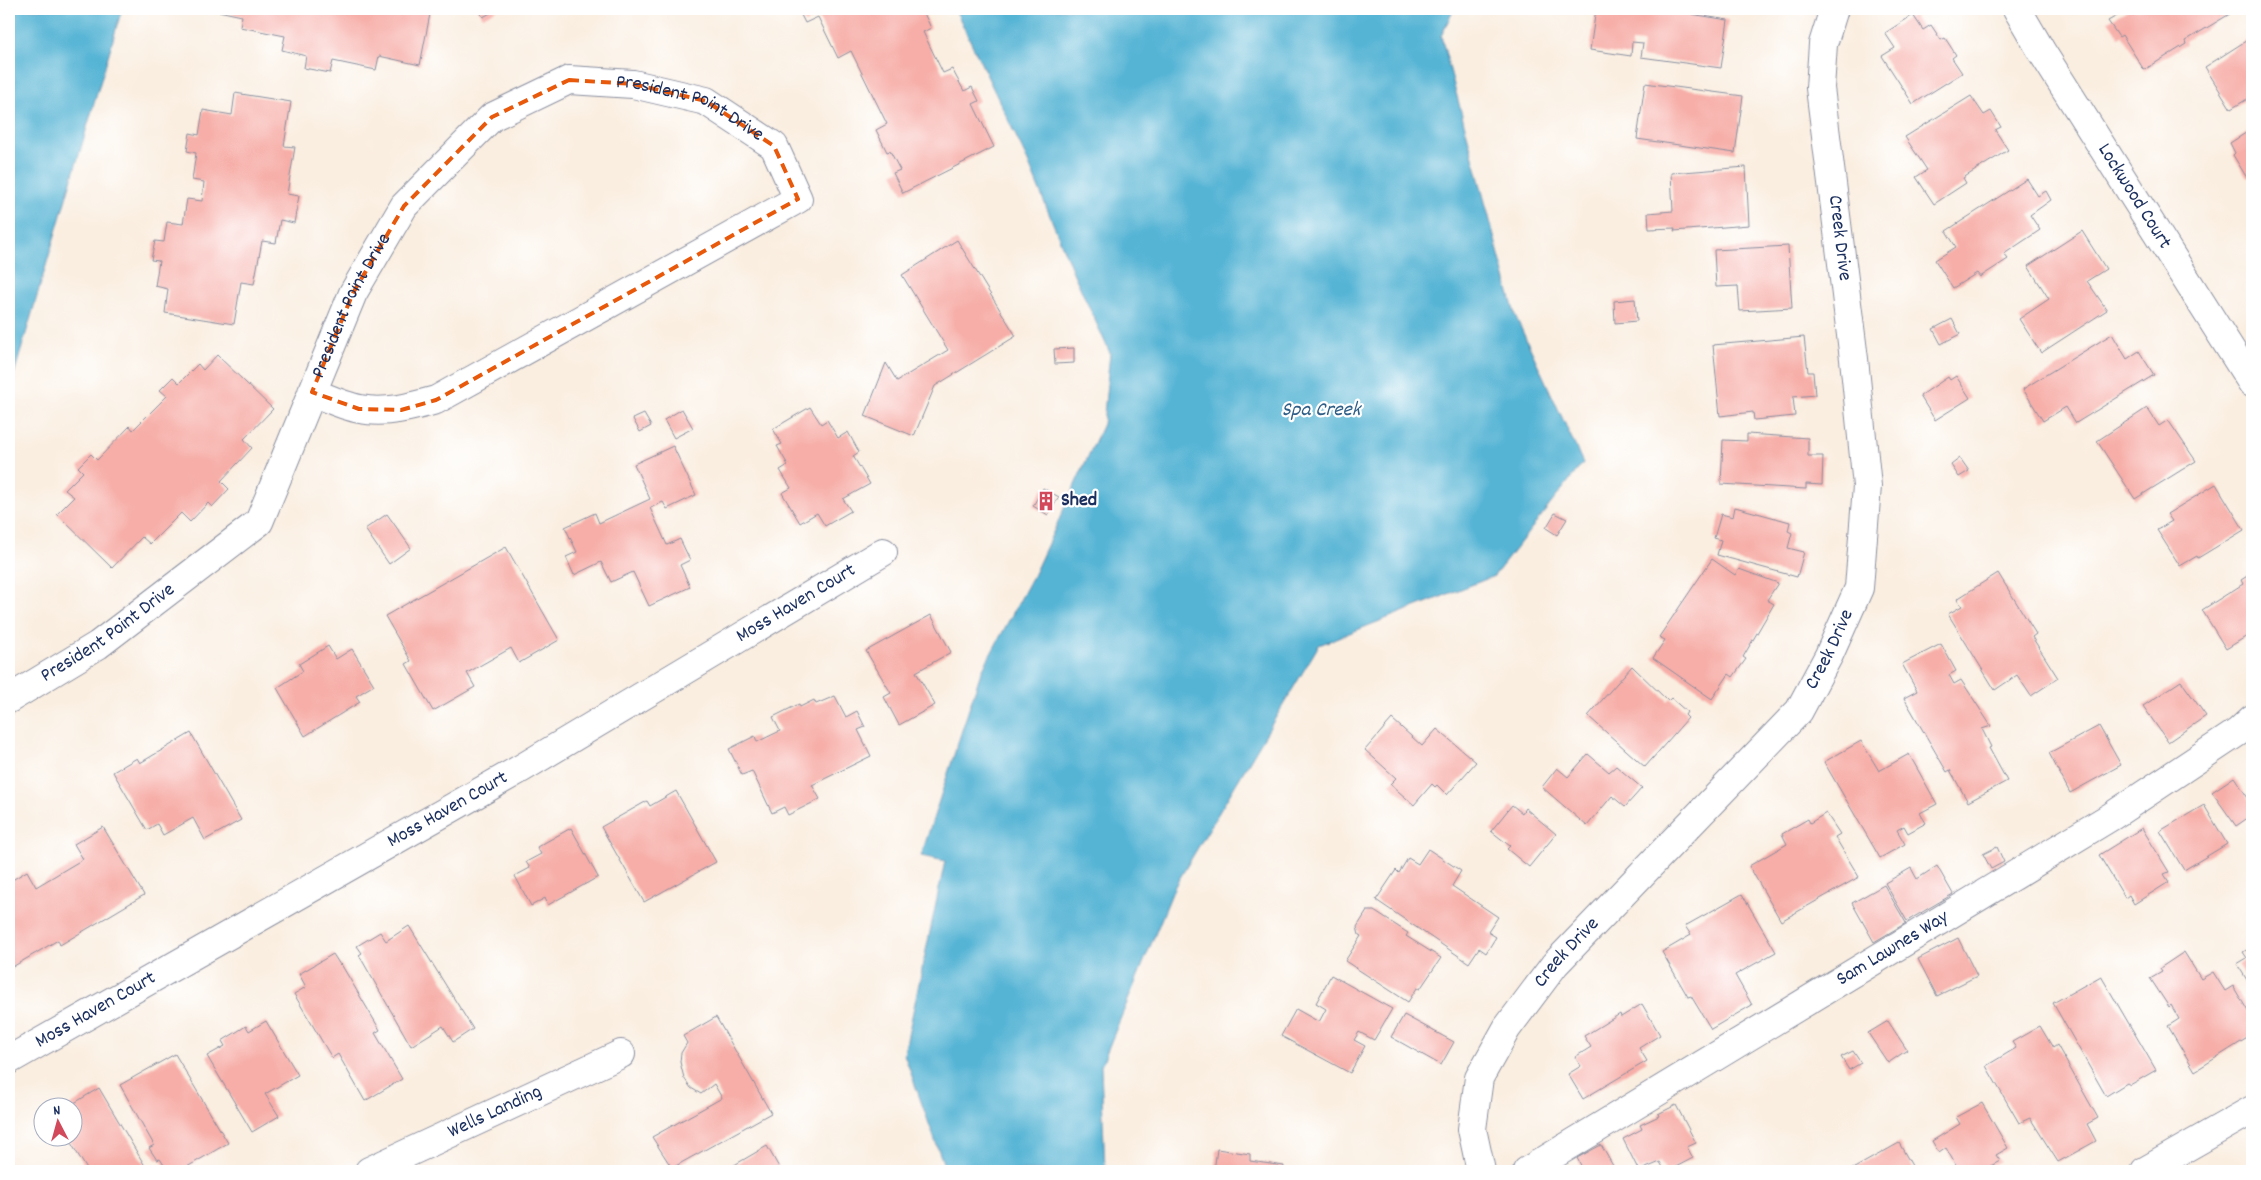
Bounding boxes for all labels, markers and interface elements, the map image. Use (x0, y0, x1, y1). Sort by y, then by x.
street label: President Point Drive (615, 69, 769, 149)
street label: Lockwood Court (2090, 138, 2178, 255)
street label: Creek Drive (1820, 193, 1858, 283)
street label: President Point Drive (305, 228, 399, 383)
water label: Spa Creek (1282, 396, 1363, 426)
place label: Shed (1061, 487, 1097, 515)
building icon: Shed (1035, 490, 1057, 512)
street label: Moss Haven Court (731, 557, 861, 651)
street label: President Point Drive (36, 577, 181, 690)
street label: Creek Drive (1799, 605, 1862, 695)
street label: Moss Haven Court (382, 765, 513, 856)
street label: Sam Lawnes Way (1831, 904, 1955, 994)
street label: Creek Drive (1528, 911, 1606, 994)
street label: Moss Haven Court (30, 965, 161, 1056)
street label: Wells Landing (443, 1079, 547, 1146)
north arrow (32, 1098, 82, 1148)
text: N (52, 1101, 61, 1121)

